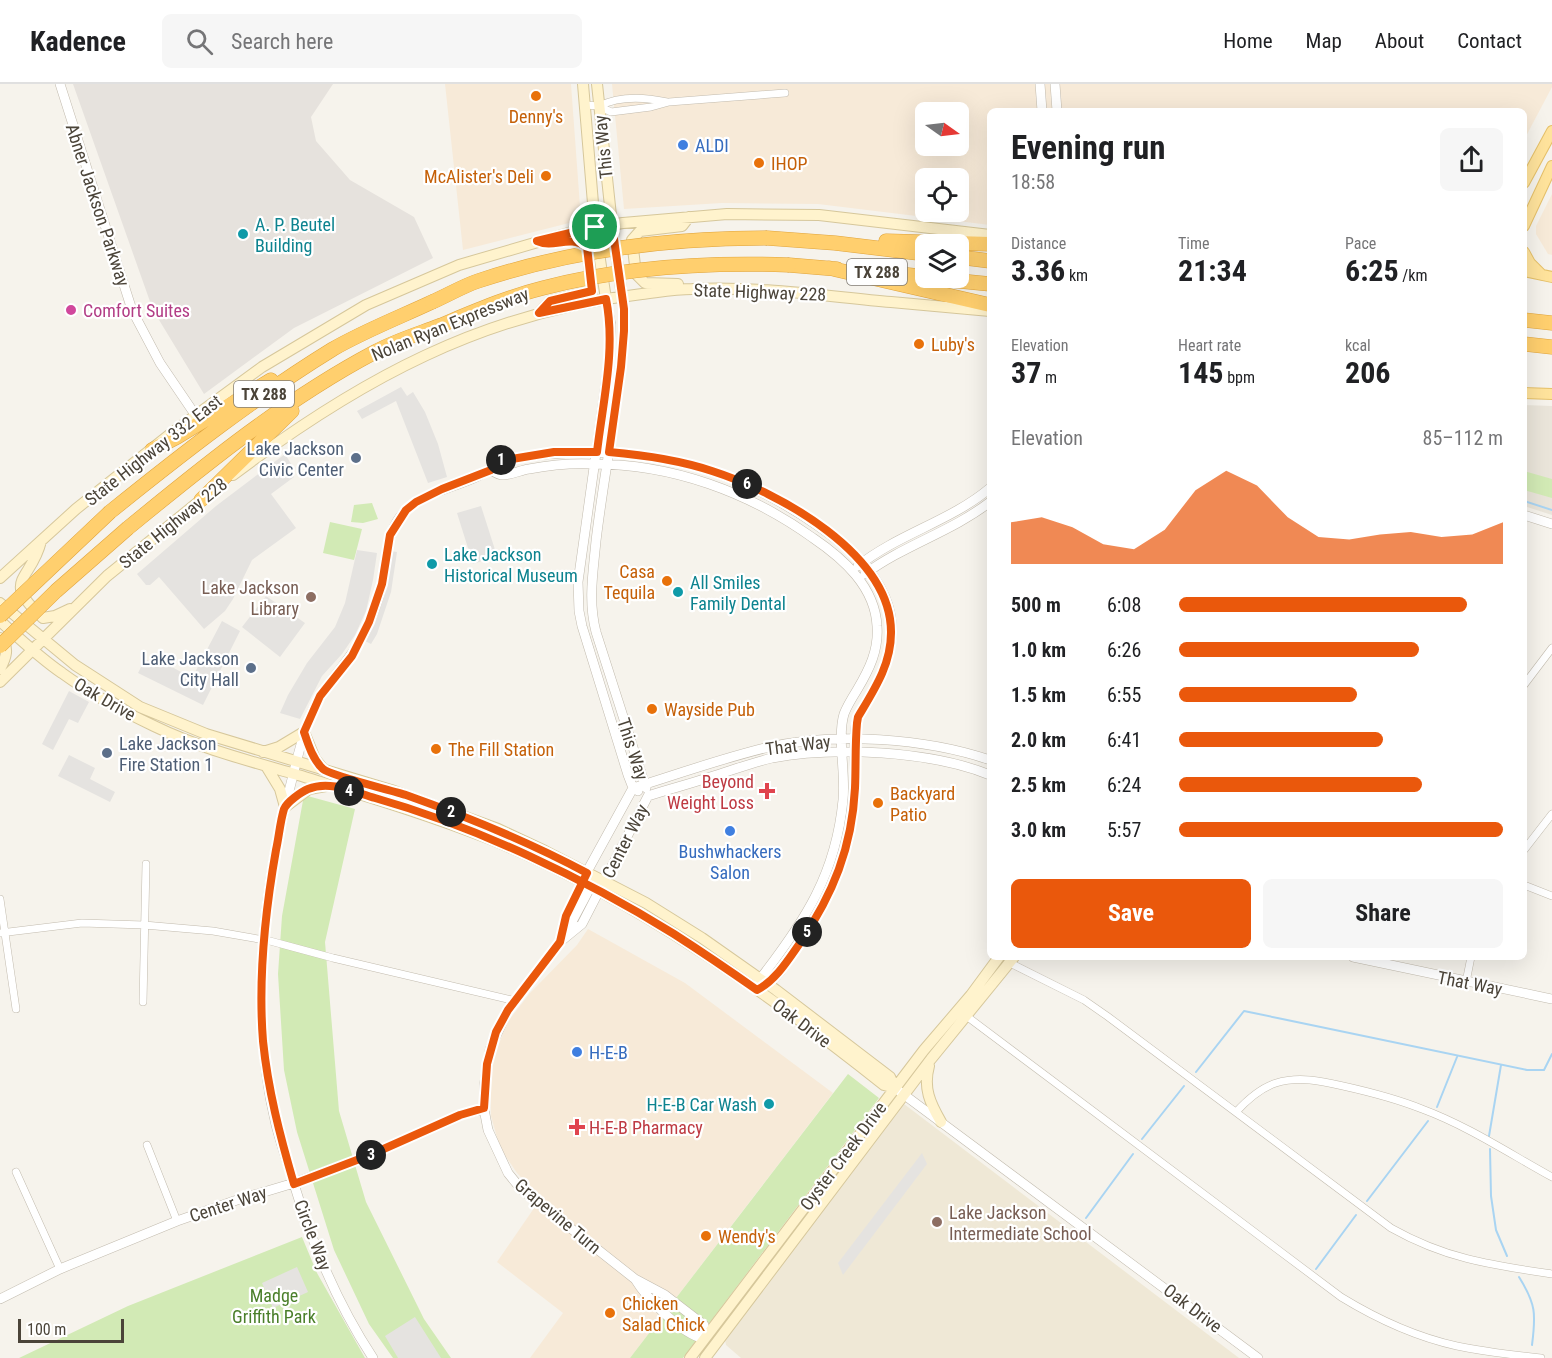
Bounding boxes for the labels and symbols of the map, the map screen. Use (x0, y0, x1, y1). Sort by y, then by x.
marker: Denny's (529, 89, 543, 103)
north arrow (915, 102, 969, 156)
place label: Denny's (509, 106, 563, 127)
street label: This Way (589, 114, 617, 180)
street label: Abner Jackson Parkway (62, 121, 134, 289)
place label: ALDI (695, 135, 729, 156)
marker: ALDI (676, 138, 690, 152)
place label: IHOP (771, 153, 807, 174)
marker: IHOP (752, 156, 766, 170)
place label: McAlister's Deli (424, 166, 534, 187)
marker: McAlister's Deli (539, 169, 553, 183)
pin (569, 201, 620, 252)
place label: A. P. Beutel Building (255, 214, 335, 256)
marker: A. P. Beutel Building (236, 227, 250, 241)
road number: TX 288 (847, 259, 907, 285)
street label: State Highway 228 (693, 279, 827, 305)
street label: Nolan Ryan Expressway (368, 283, 532, 365)
place label: Comfort Suites (83, 300, 190, 321)
marker: Comfort Suites (64, 303, 78, 317)
place label: Luby's (931, 334, 975, 355)
marker: Luby's (912, 337, 926, 351)
road number: TX 288 (234, 381, 294, 407)
street label: State Highway 332 East (80, 390, 226, 510)
place label: Lake Jackson Civic Center (247, 438, 345, 480)
pin: 1 (486, 445, 516, 475)
marker: Lake Jackson Civic Center (349, 451, 363, 465)
pin: 6 (732, 469, 762, 499)
street label: State Highway 228 (115, 473, 231, 573)
place label: Lake Jackson Historical Museum (444, 544, 578, 586)
marker: Lake Jackson Historical Museum (425, 557, 439, 571)
place label: Casa Tequila (603, 561, 655, 603)
place label: All Smiles Family Dental (690, 572, 786, 614)
marker: Casa Tequila (660, 574, 674, 588)
place label: Lake Jackson Library (202, 577, 299, 619)
marker: All Smiles Family Dental (671, 585, 685, 599)
marker: Lake Jackson Library (304, 590, 318, 604)
place label: Lake Jackson City Hall (142, 648, 239, 690)
marker: Lake Jackson City Hall (244, 661, 258, 675)
street label: Oak Drive (70, 673, 140, 725)
place label: Wayside Pub (664, 699, 755, 720)
marker: Wayside Pub (645, 702, 659, 716)
street label: This Way (613, 715, 653, 783)
street label: That Way (764, 731, 832, 759)
place label: Lake Jackson Fire Station 1 (119, 733, 216, 775)
place label: The Fill Station (448, 739, 554, 760)
marker: The Fill Station (429, 742, 443, 756)
marker: Lake Jackson Fire Station 1 (100, 746, 114, 760)
place label: Beyond Weight Loss (667, 771, 754, 813)
pin: 4 (334, 776, 364, 806)
marker: Beyond Weight Loss (758, 782, 776, 800)
place label: Backyard Patio (890, 783, 955, 825)
marker: Backyard Patio (871, 796, 885, 810)
pin: 2 (436, 797, 466, 827)
street label: Center Way (597, 800, 653, 881)
marker: Bushwhackers Salon (723, 824, 737, 838)
place label: Bushwhackers Salon (679, 841, 781, 883)
pin: 5 (792, 917, 822, 947)
street label: That Way (1436, 966, 1505, 1000)
street label: Oak Drive (769, 994, 835, 1052)
place label: H-E-B (589, 1042, 628, 1063)
marker: H-E-B (570, 1045, 584, 1059)
place label: H-E-B Car Wash (647, 1094, 757, 1115)
marker: H-E-B Car Wash (762, 1097, 776, 1111)
street label: Oyster Creek Drive (795, 1098, 891, 1214)
place label: H-E-B Pharmacy (589, 1117, 703, 1138)
marker: H-E-B Pharmacy (570, 1120, 584, 1134)
pin: 3 (356, 1140, 386, 1170)
street label: Grapevine Turn (511, 1174, 605, 1258)
street label: Center Way (187, 1181, 270, 1226)
street label: Circle Way (290, 1197, 336, 1274)
place label: Lake Jackson Intermediate School (949, 1202, 1092, 1244)
marker: Lake Jackson Intermediate School (930, 1215, 944, 1229)
place label: Wendy's (718, 1226, 776, 1247)
marker: Wendy's (699, 1229, 713, 1243)
street label: Oak Drive (1160, 1279, 1226, 1337)
park label: Madge Griffith Park (232, 1285, 316, 1327)
place label: Chicken Salad Chick (622, 1293, 705, 1335)
marker: Chicken Salad Chick (603, 1306, 617, 1320)
scale bar (18, 1316, 124, 1344)

